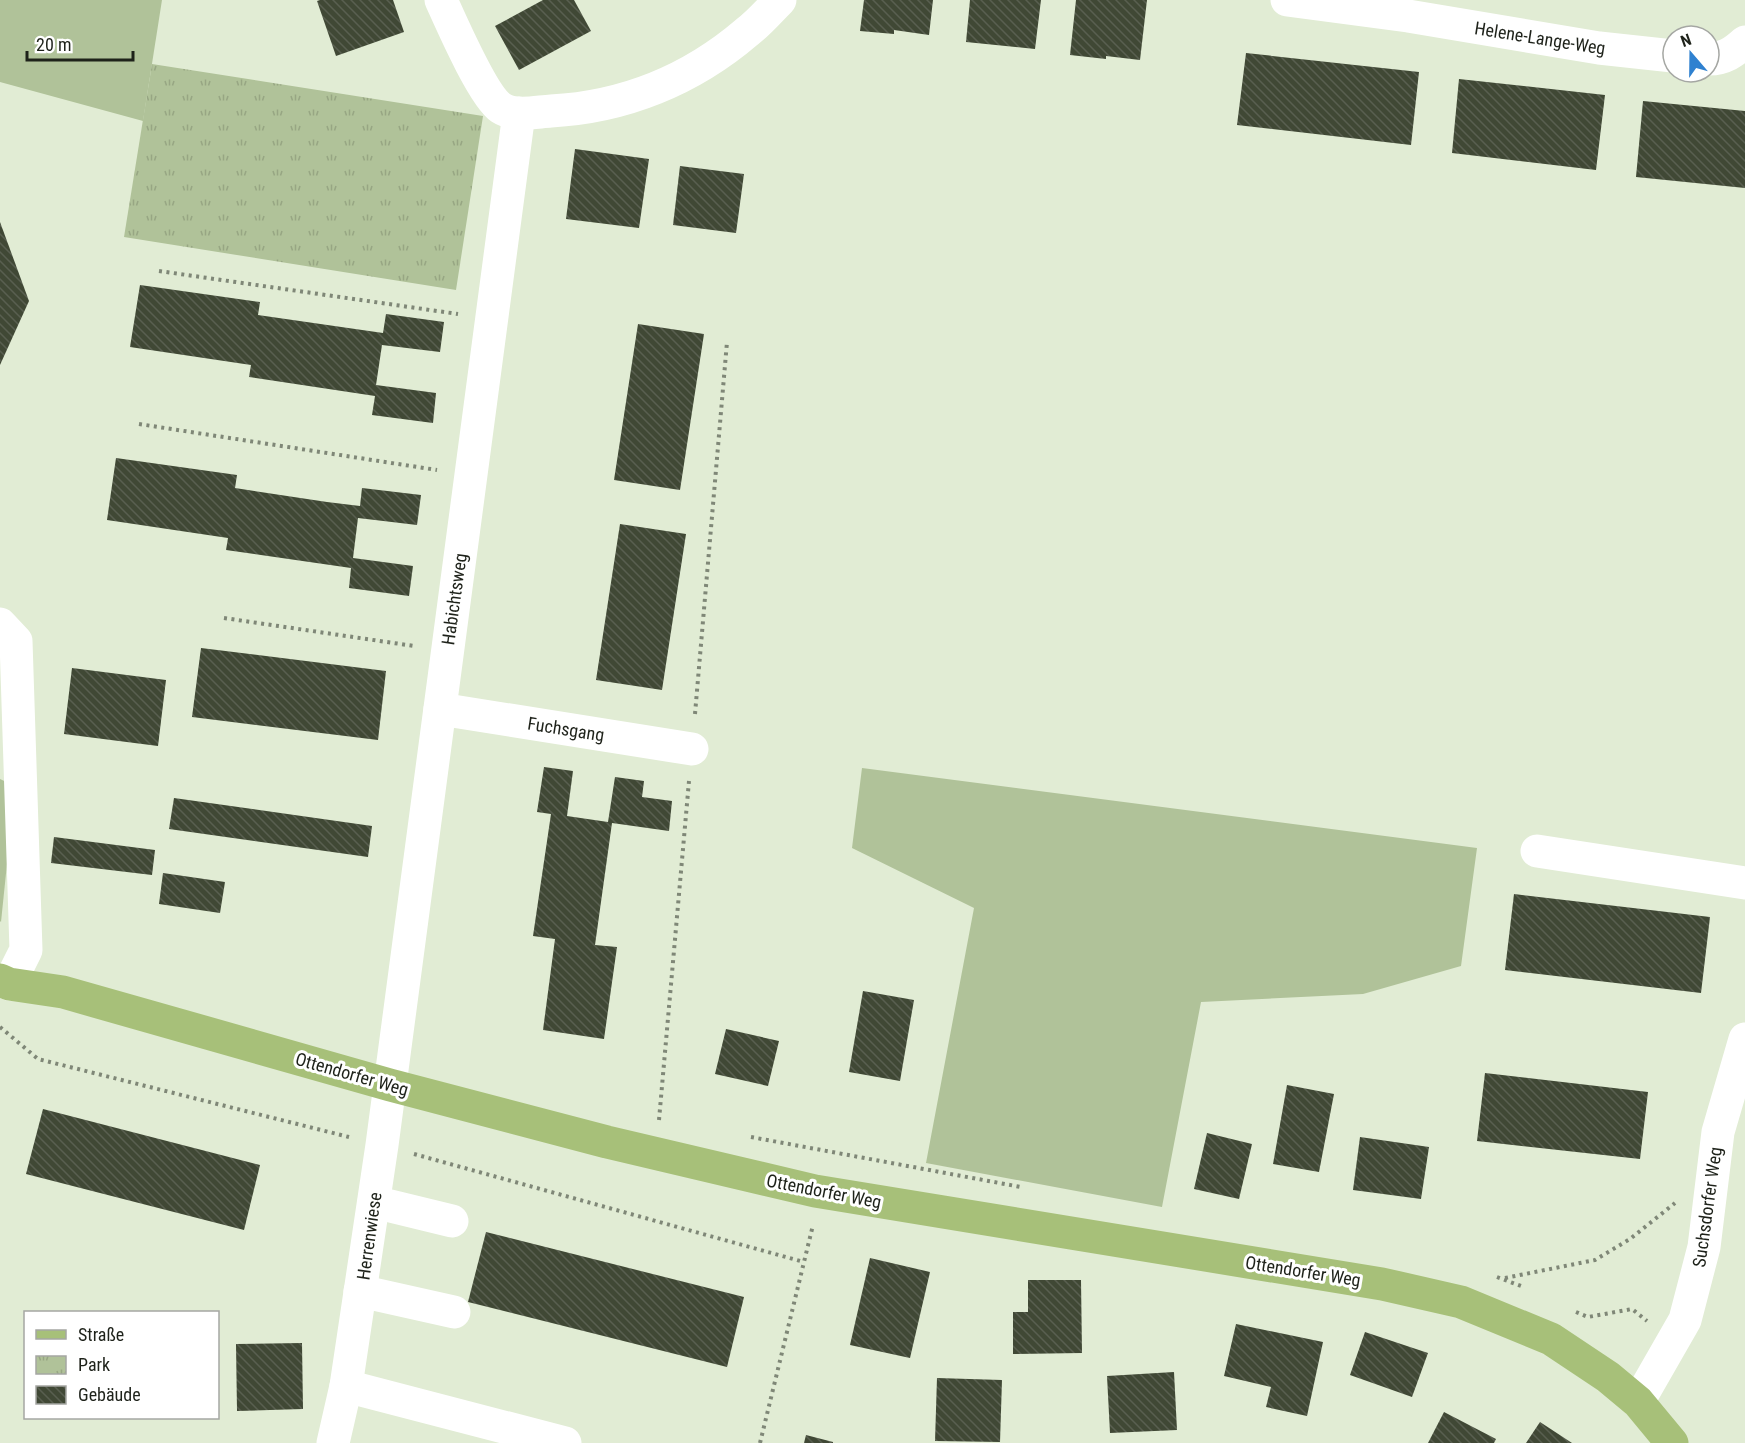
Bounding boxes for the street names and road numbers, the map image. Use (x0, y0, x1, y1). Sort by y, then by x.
street label: Helene-Lange-Weg (1473, 17, 1607, 59)
street label: Habichtsweg (437, 552, 471, 646)
street label: Fuchsgang (526, 713, 606, 745)
street label: Ottendorfer Weg (293, 1048, 411, 1100)
street label: Suchsdorfer Weg (1688, 1146, 1726, 1268)
street label: Ottendorfer Weg (765, 1170, 883, 1212)
street label: Herrenwiese (352, 1191, 386, 1281)
street label: Ottendorfer Weg (1244, 1252, 1362, 1290)

